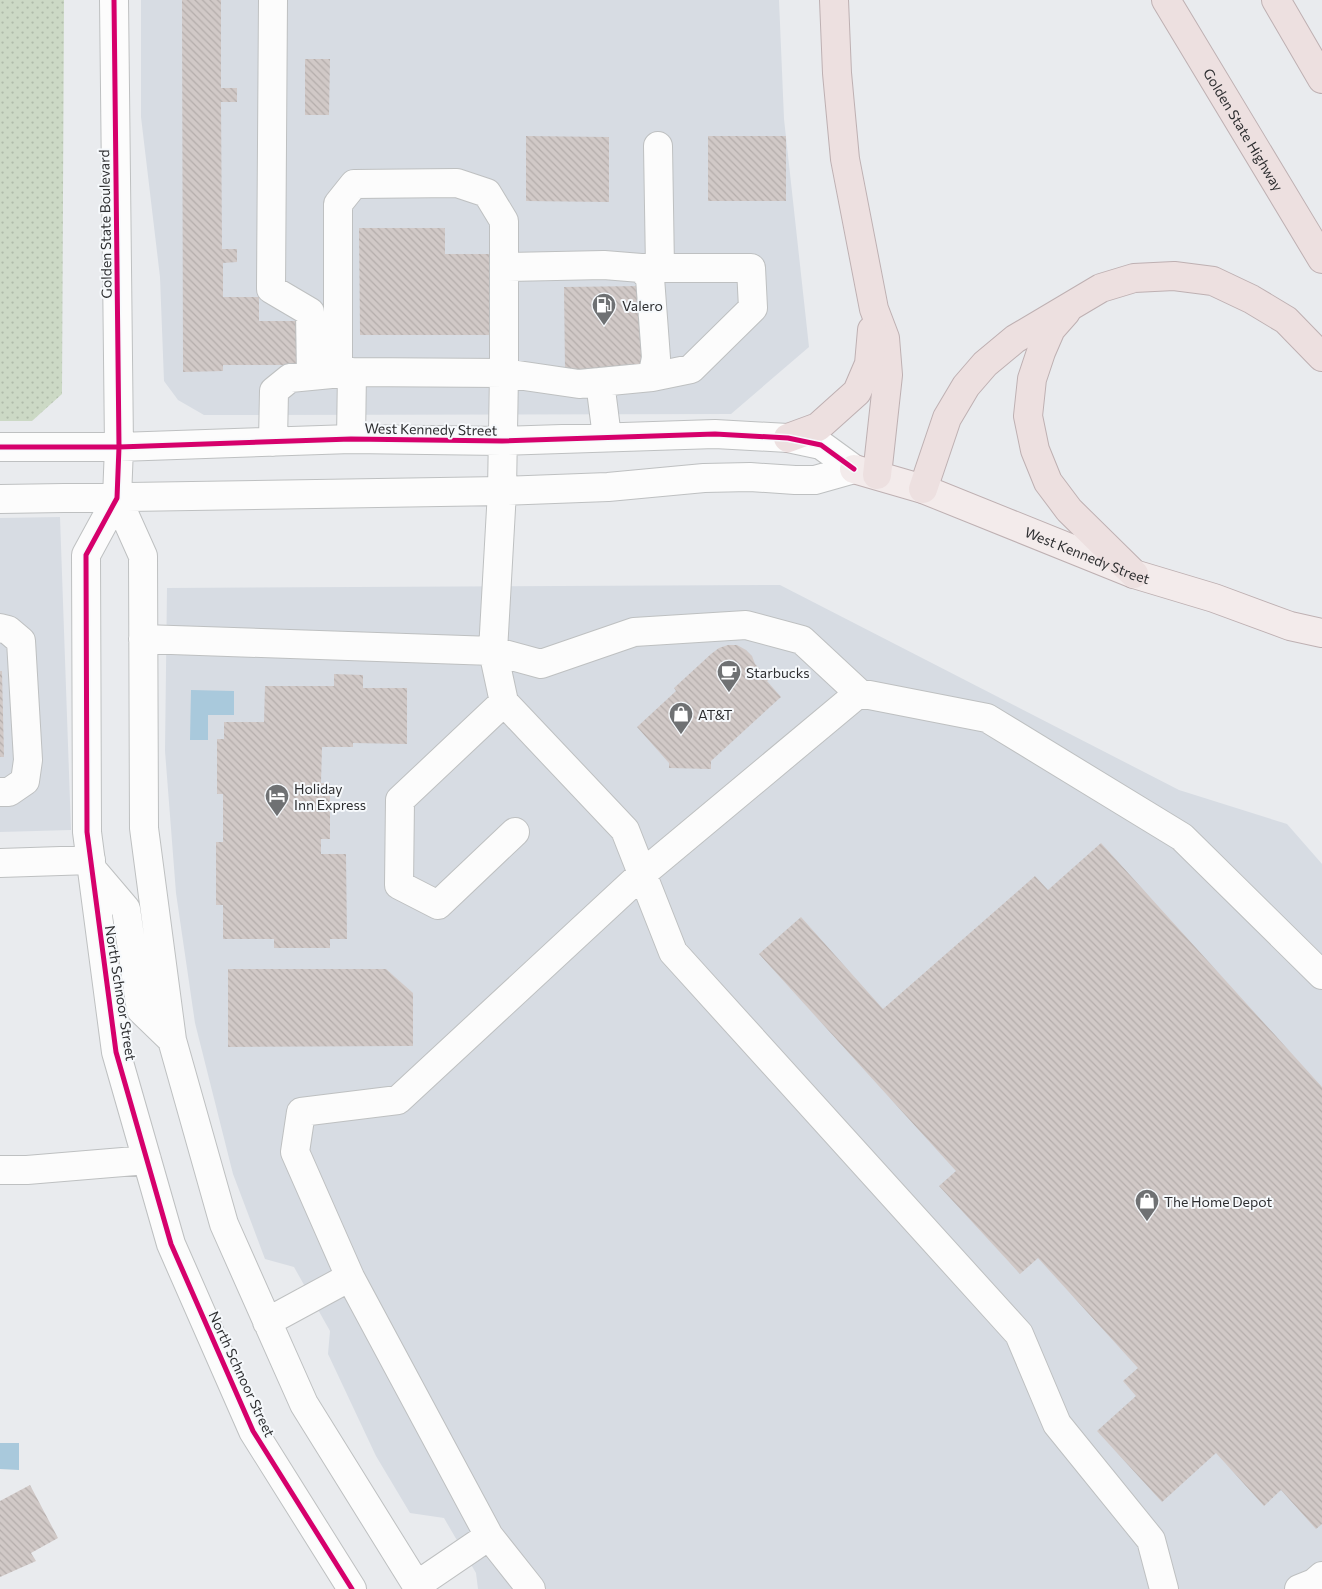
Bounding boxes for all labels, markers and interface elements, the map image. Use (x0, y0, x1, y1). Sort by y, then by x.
street label: Golden State Highway (1200, 65, 1287, 194)
street label: Golden State Boulevard (95, 149, 115, 299)
fuel station icon: Valero (591, 292, 617, 326)
place label: Valero (622, 297, 663, 314)
street label: West Kennedy Street (364, 419, 498, 439)
street label: West Kennedy Street (1023, 522, 1152, 587)
cafe icon: Starbucks (716, 659, 742, 693)
place label: Starbucks (746, 664, 810, 681)
shop icon: AT&T (668, 701, 694, 735)
place label: AT&T (698, 706, 732, 723)
place label: Holiday Inn Express (294, 780, 366, 813)
hotel icon: Holiday Inn Express (264, 783, 290, 817)
street label: North Schnoor Street (102, 924, 140, 1062)
shop icon: The Home Depot (1134, 1188, 1160, 1222)
place label: The Home Depot (1164, 1193, 1272, 1210)
street label: North Schnoor Street (205, 1308, 279, 1440)

